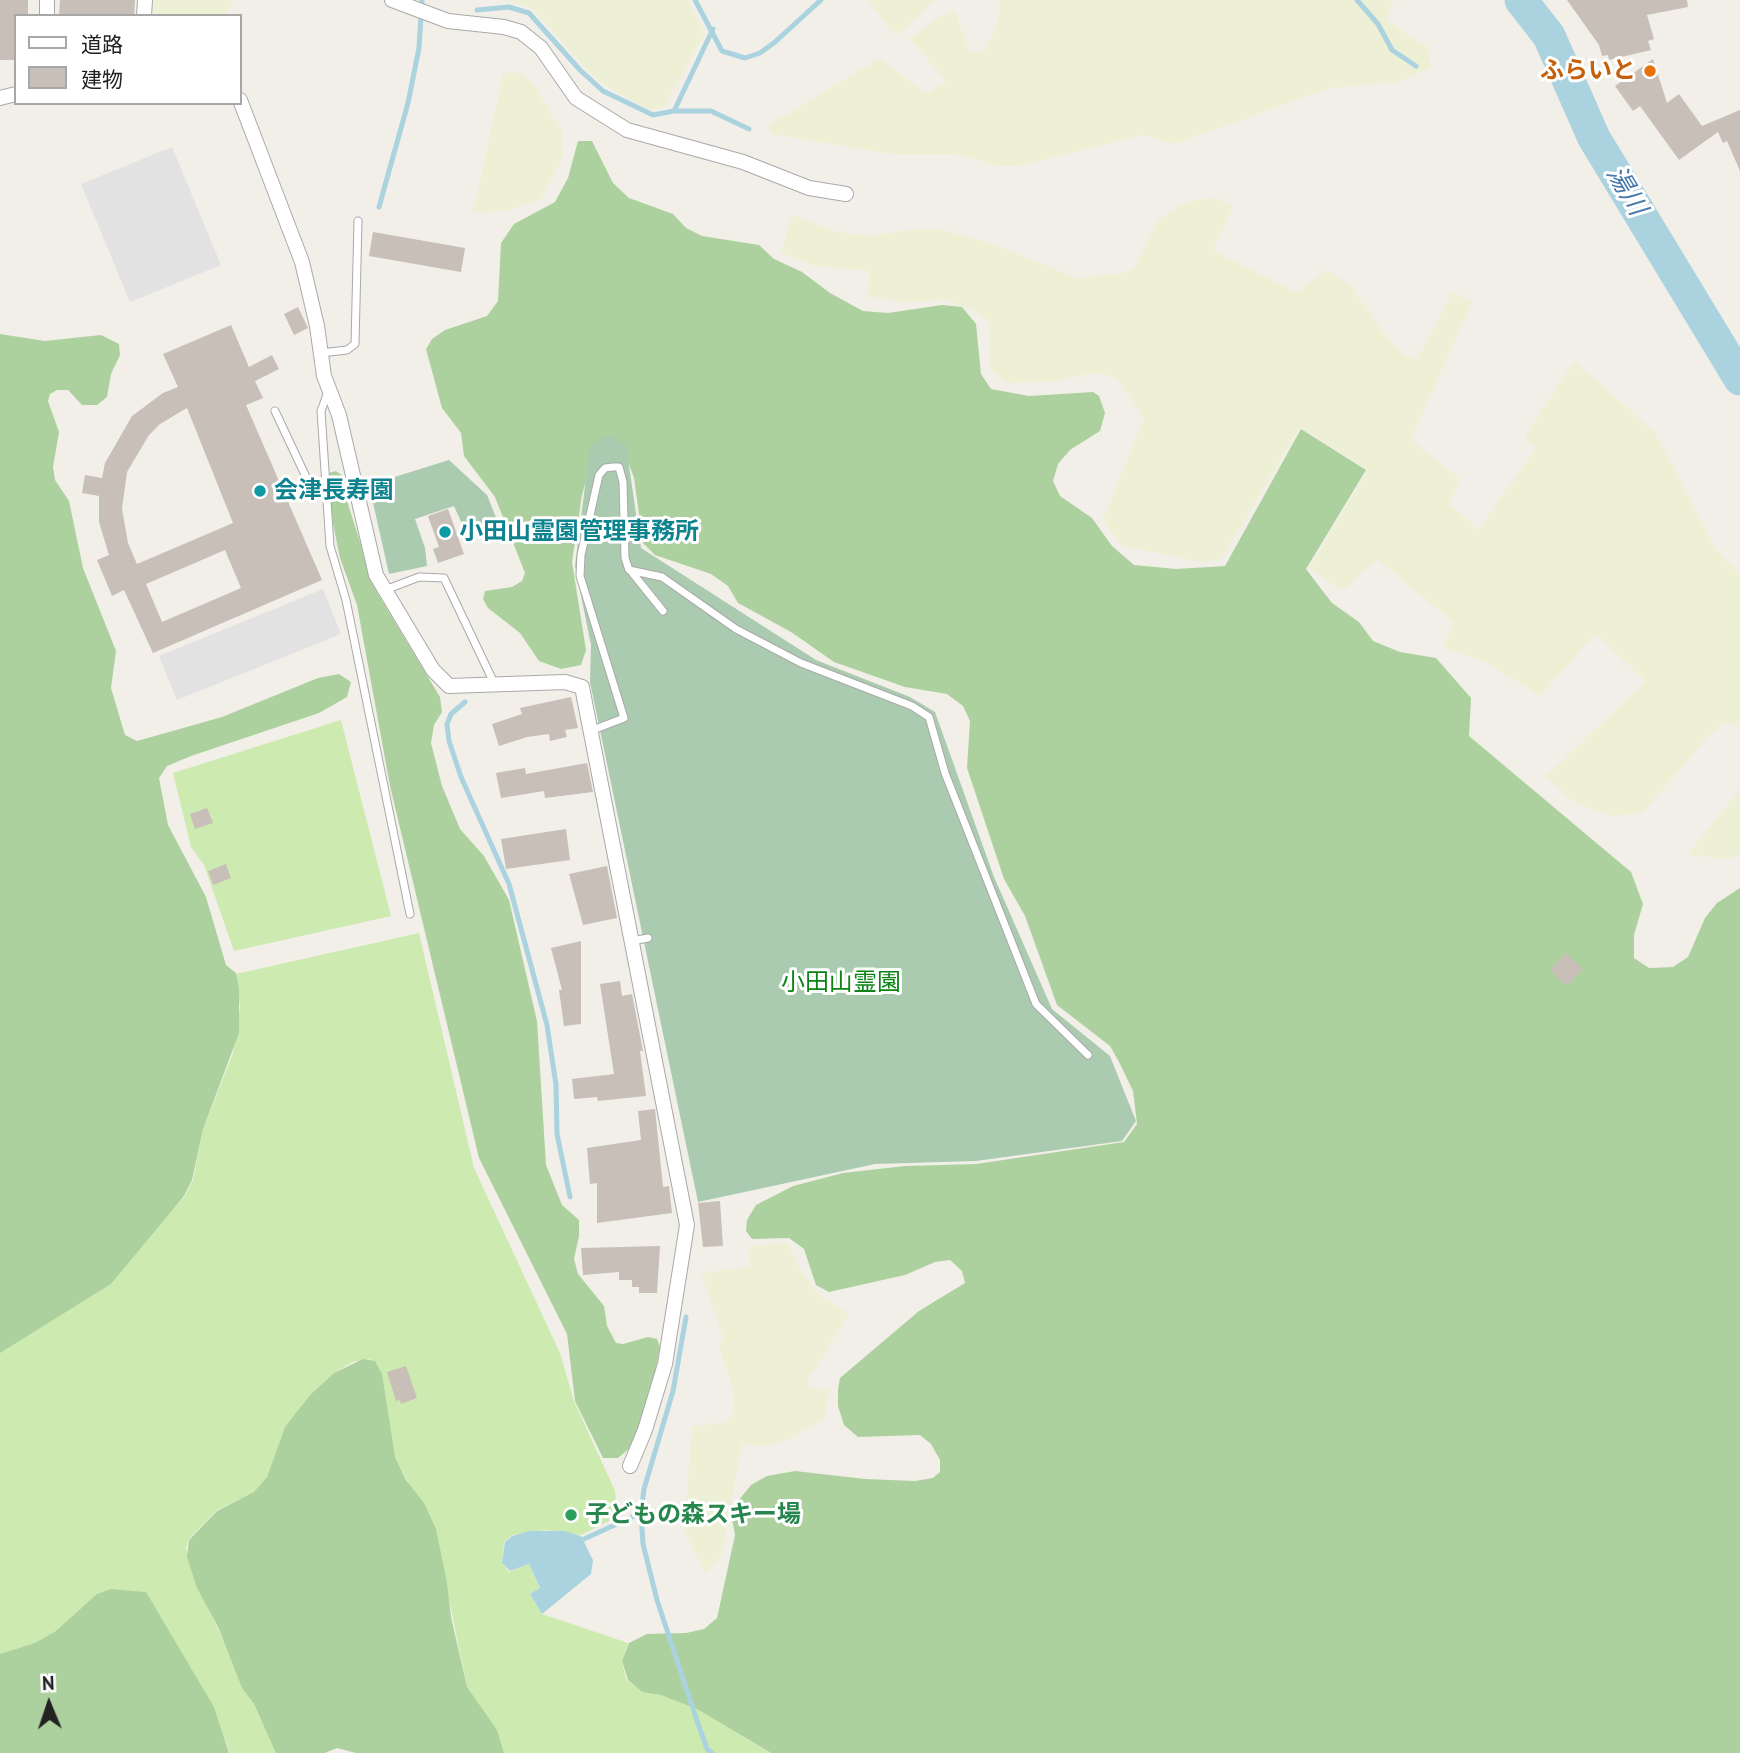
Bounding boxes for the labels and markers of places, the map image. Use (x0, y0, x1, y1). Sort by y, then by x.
place label: ふらいと (1540, 57, 1636, 85)
marker: ふらいと (1642, 63, 1658, 79)
place label: 会津長寿園 (274, 477, 394, 505)
marker: 会津長寿園 (252, 483, 268, 499)
place label: 小田山霊園管理事務所 (459, 518, 699, 546)
marker: 小田山霊園管理事務所 (437, 524, 453, 540)
place label: 子どもの森スキー場 (585, 1501, 801, 1529)
marker: 子どもの森スキー場 (563, 1507, 579, 1523)

